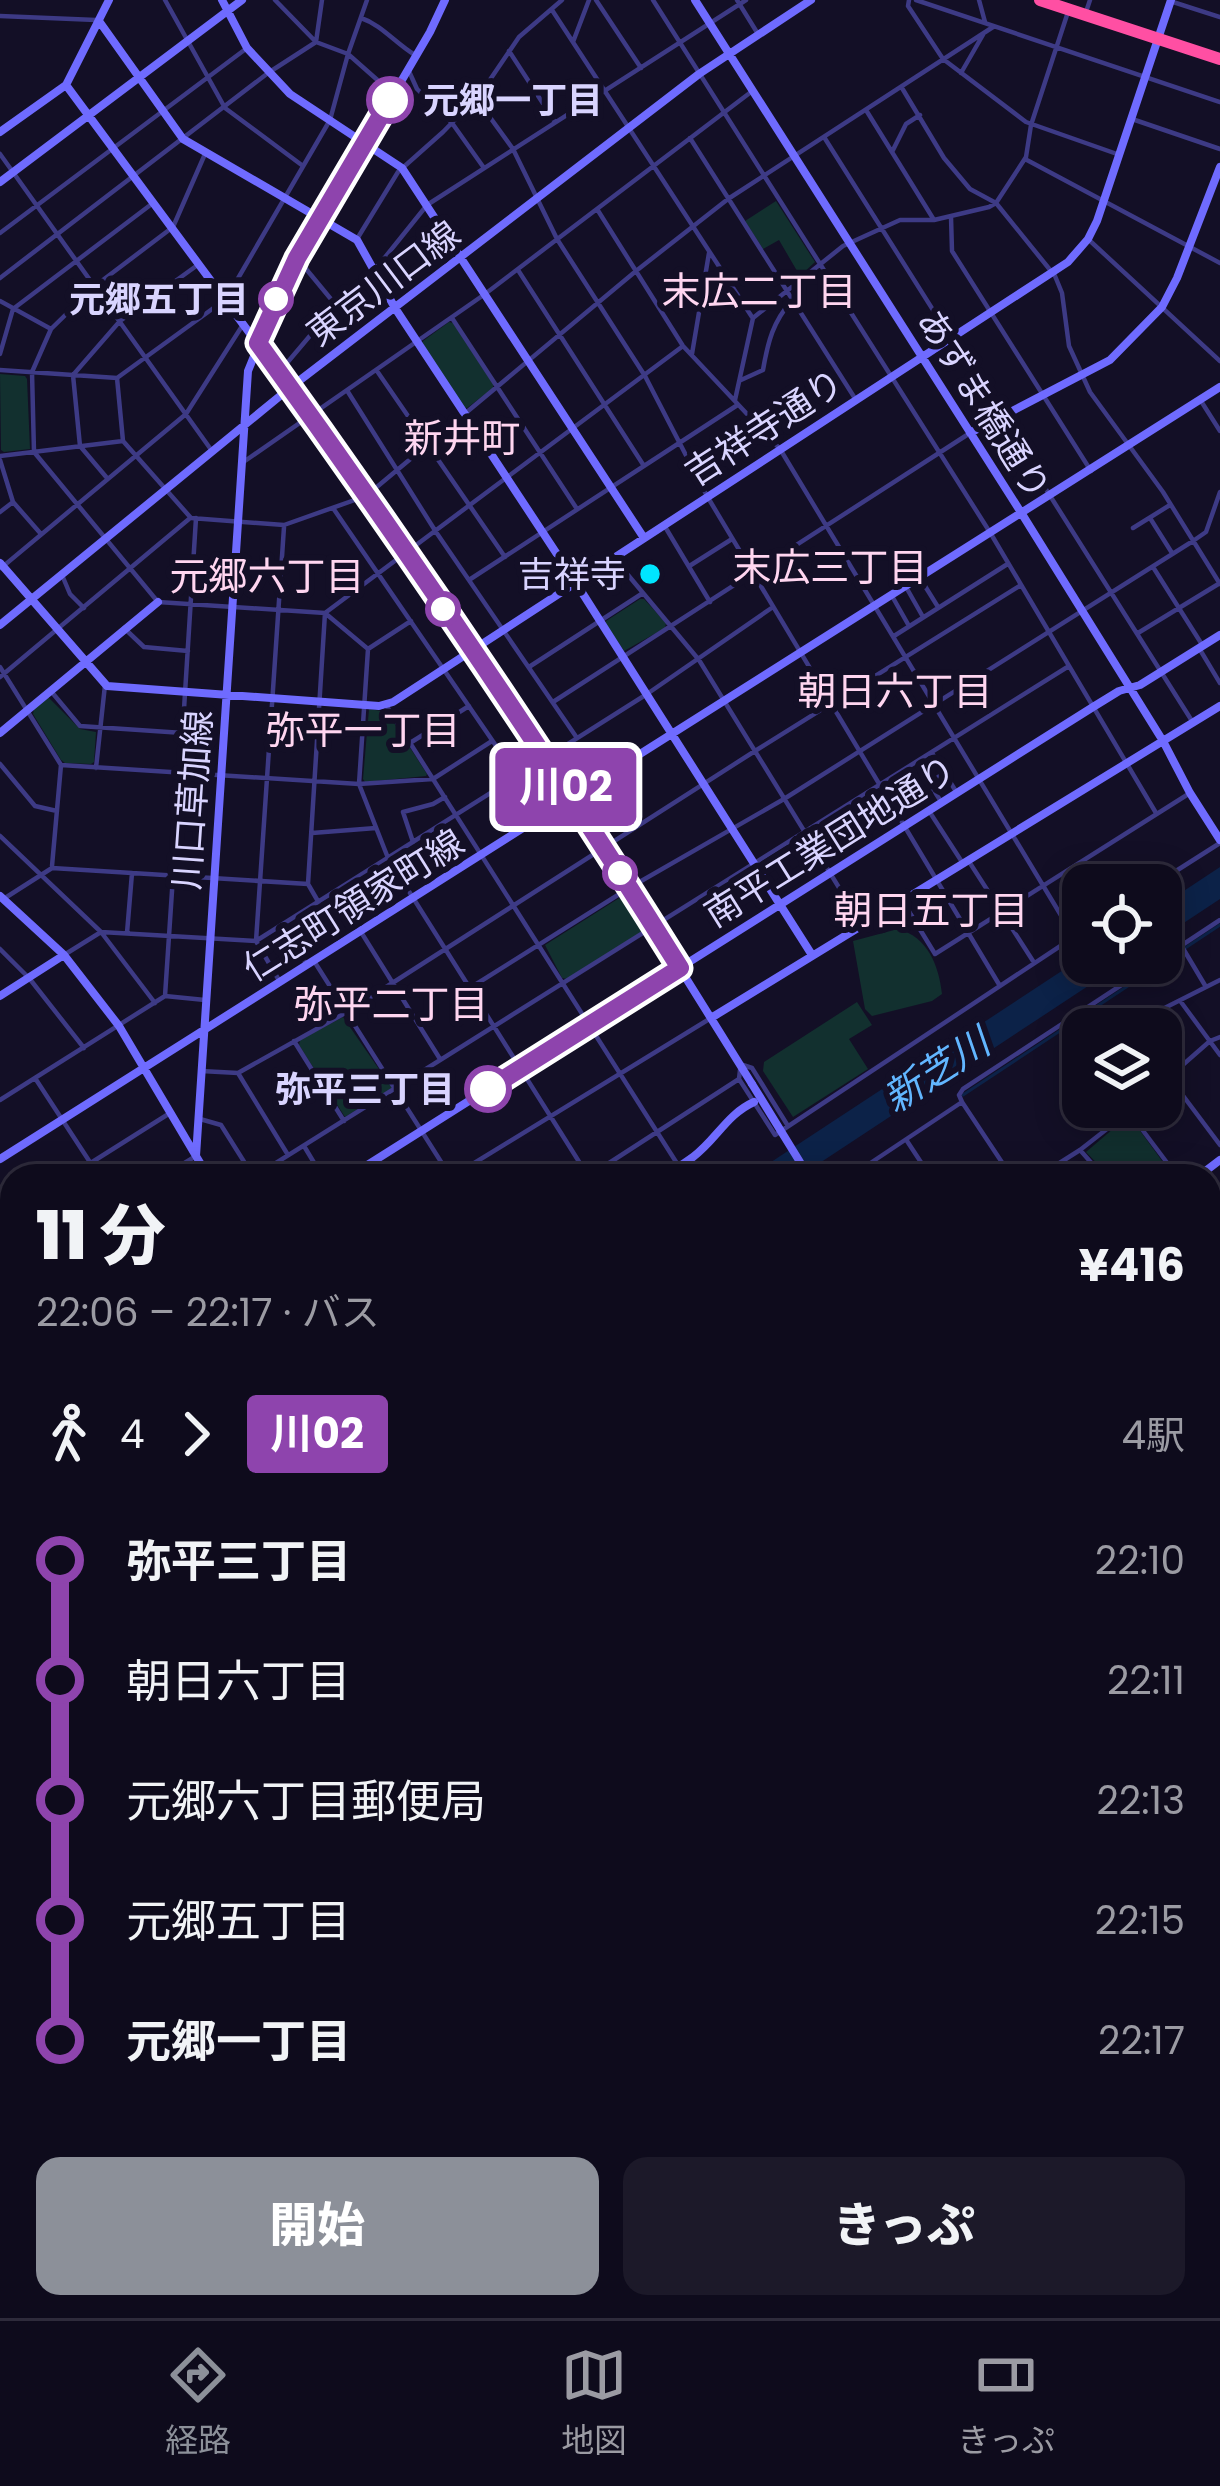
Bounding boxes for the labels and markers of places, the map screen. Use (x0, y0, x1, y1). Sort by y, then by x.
place label: 元郷一丁目 (423, 75, 603, 126)
marker: 元郷一丁目 (368, 78, 412, 122)
place label: 元郷五丁目 (69, 274, 249, 325)
marker: 元郷五丁目 (260, 283, 292, 315)
place label: 吉祥寺 (518, 549, 626, 600)
marker: 吉祥寺 (637, 561, 663, 587)
unlabelled marker (427, 593, 459, 625)
unlabelled marker (604, 857, 636, 889)
place label: 弥平三丁目 (275, 1064, 455, 1115)
marker: 弥平三丁目 (466, 1067, 510, 1111)

